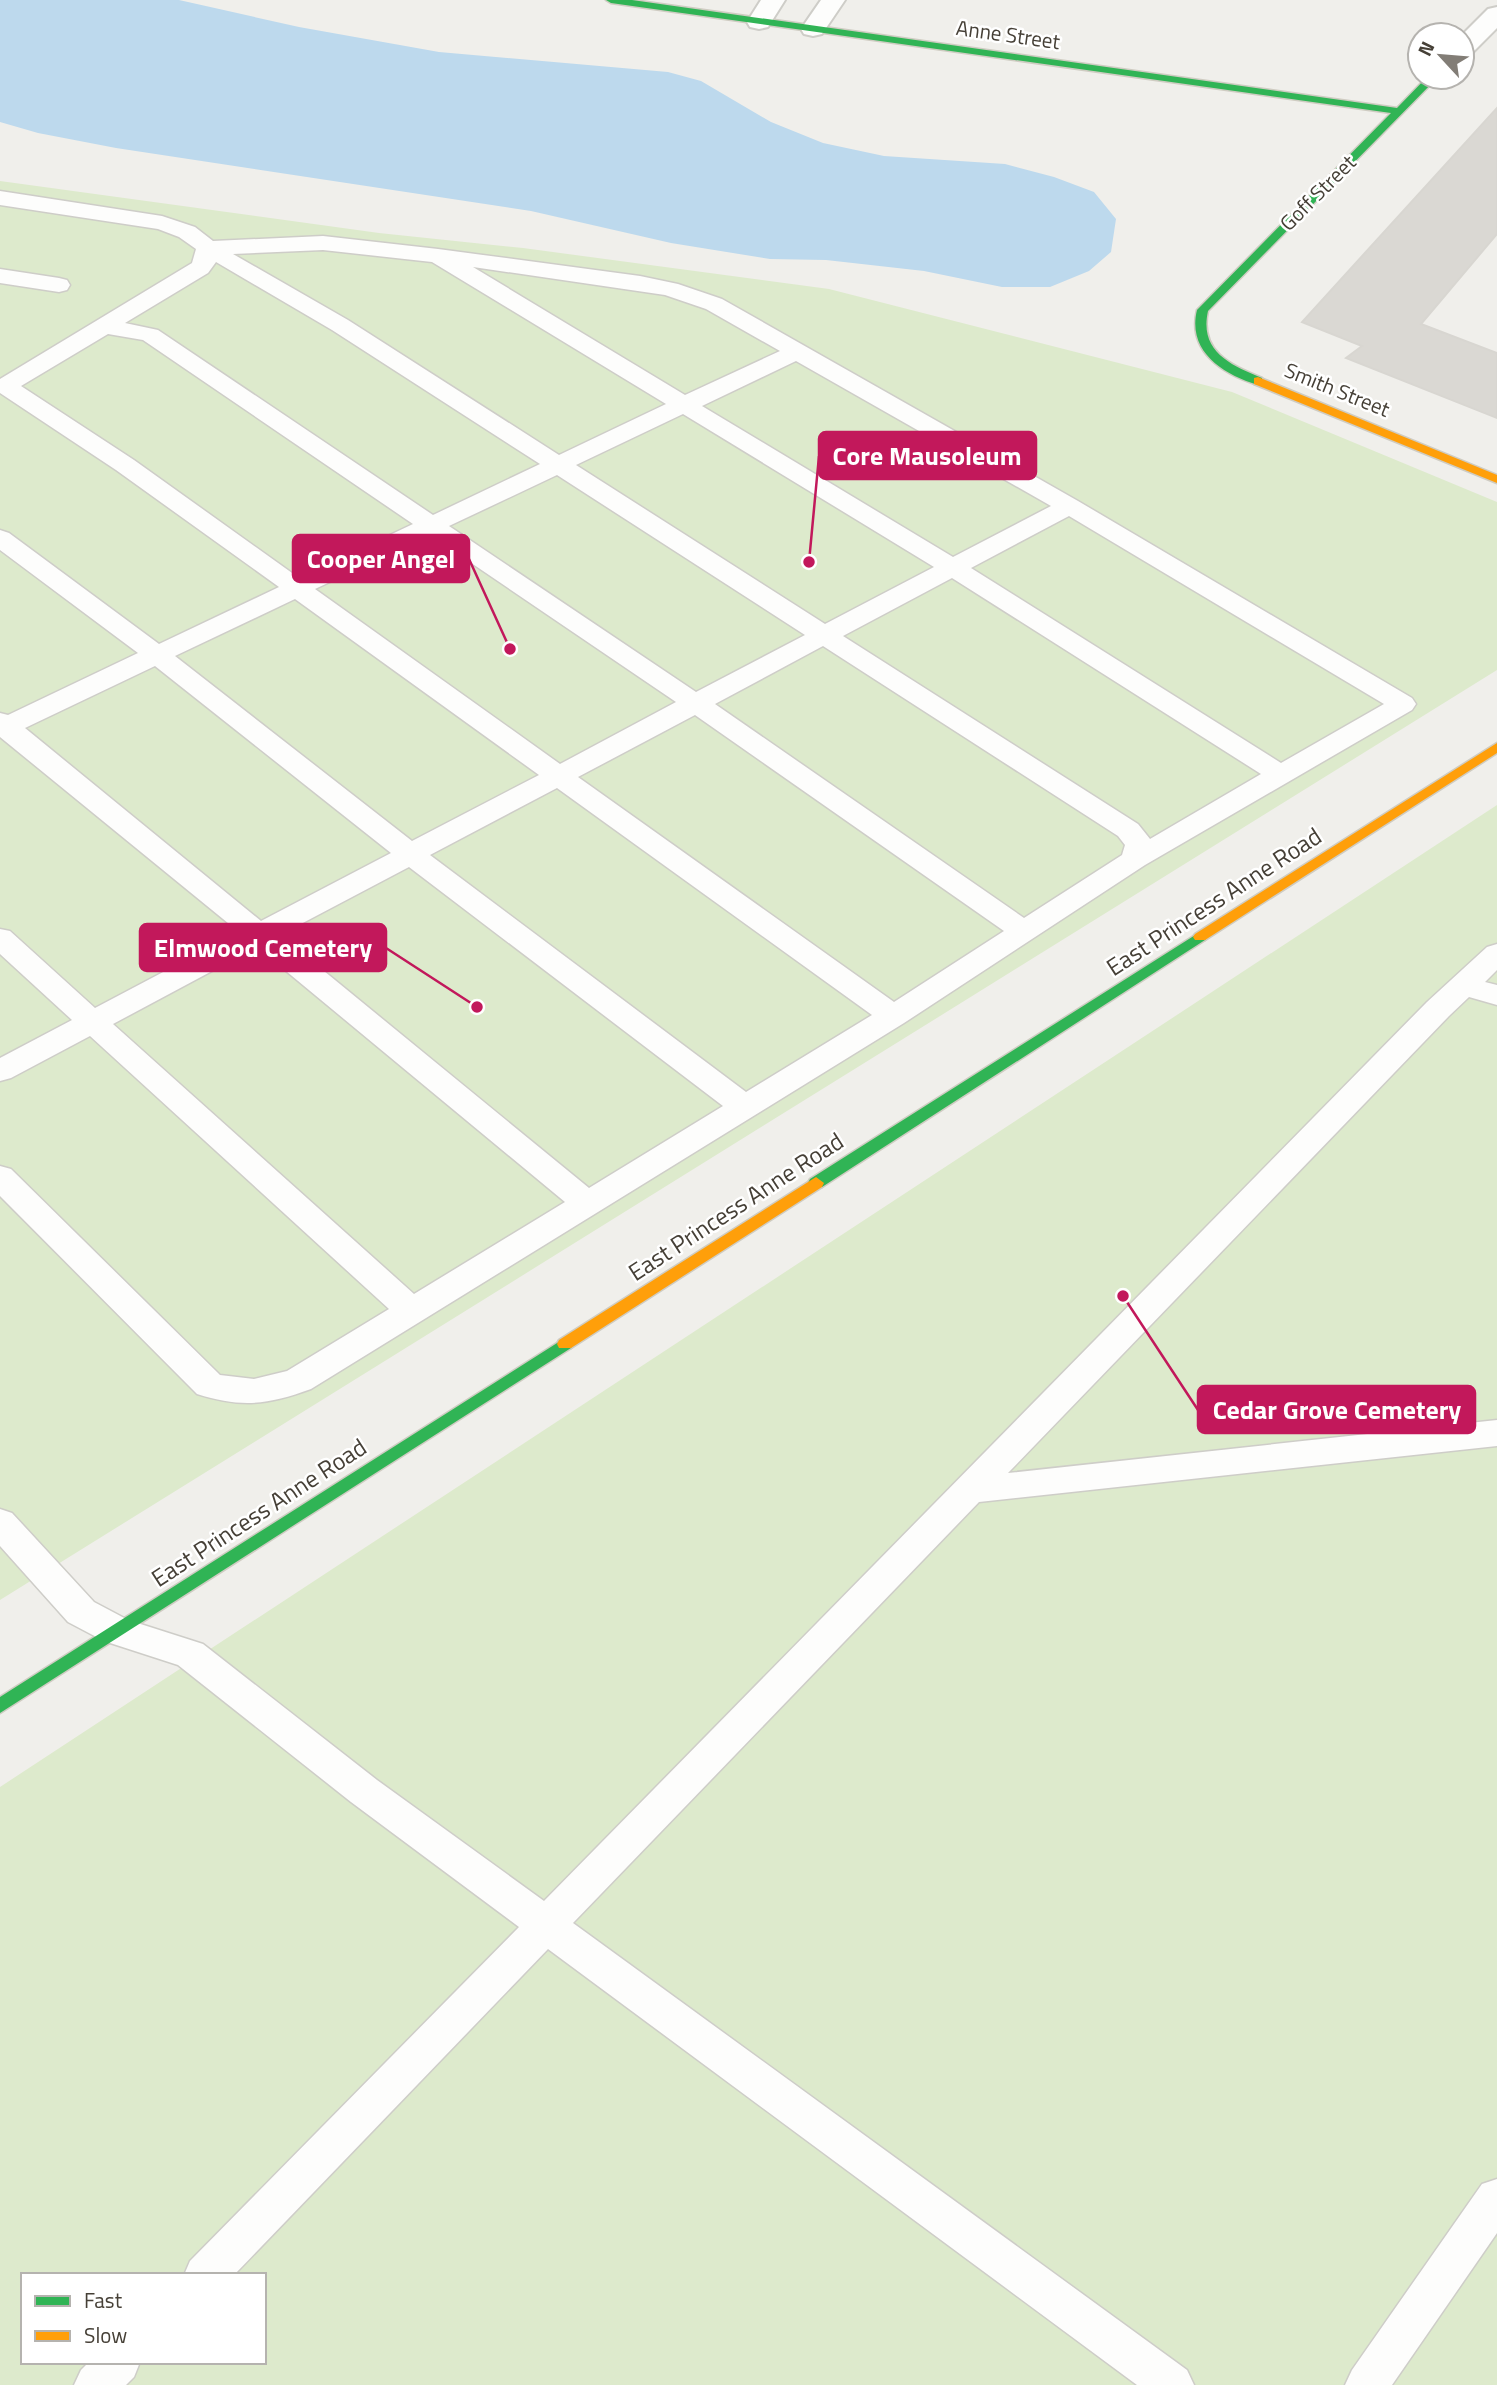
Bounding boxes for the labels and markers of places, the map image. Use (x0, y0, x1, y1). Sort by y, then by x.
callout: Core Mausoleum (819, 432, 1036, 479)
callout: Cooper Angel (293, 535, 469, 582)
callout: Elmwood Cemetery (140, 924, 386, 971)
callout: Cedar Grove Cemetery (1198, 1386, 1475, 1433)

